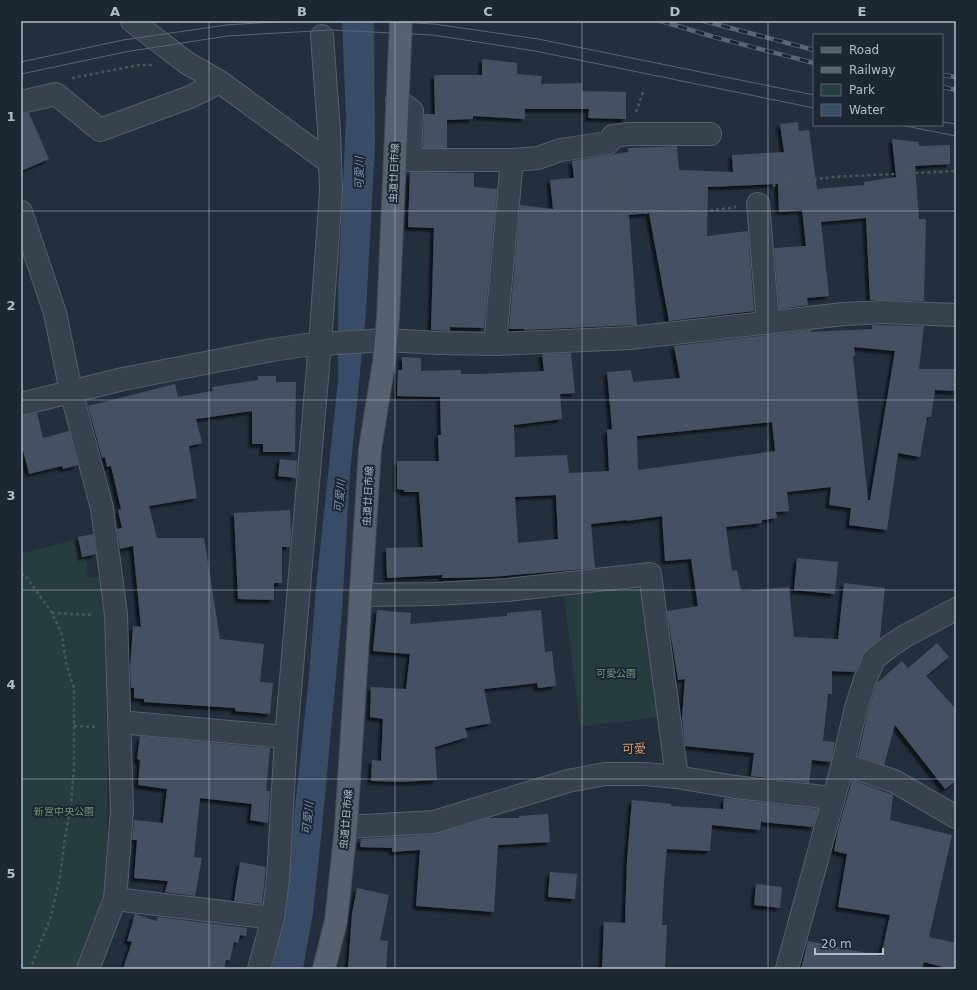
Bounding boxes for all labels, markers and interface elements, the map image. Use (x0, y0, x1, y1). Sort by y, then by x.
text: A (110, 4, 120, 19)
text: B (297, 4, 307, 19)
text: C (483, 4, 493, 19)
text: D (670, 4, 681, 19)
text: E (858, 4, 866, 19)
legend (813, 34, 943, 126)
text: Road (849, 43, 879, 57)
text: Railway (849, 63, 895, 77)
text: Park (849, 83, 875, 97)
text: Water (849, 103, 885, 117)
text: 1 (6, 109, 16, 124)
street label: 虫道廿日市線 (387, 143, 401, 203)
water label: 可愛川 (353, 156, 366, 190)
text: 2 (6, 298, 16, 313)
street label: 虫道廿日市線 (361, 466, 375, 526)
water label: 可愛川 (332, 478, 348, 513)
text: 3 (6, 488, 16, 503)
park label: 可愛公園 (596, 668, 636, 679)
text: 4 (6, 677, 16, 692)
district label: 可愛 (622, 742, 646, 756)
street label: 虫道廿日市線 (338, 789, 354, 849)
water label: 可愛川 (300, 800, 316, 835)
park label: 新宮中央公園 (34, 806, 94, 817)
text: 5 (6, 866, 16, 881)
scale bar (815, 930, 883, 956)
text: 20 m (821, 937, 852, 951)

